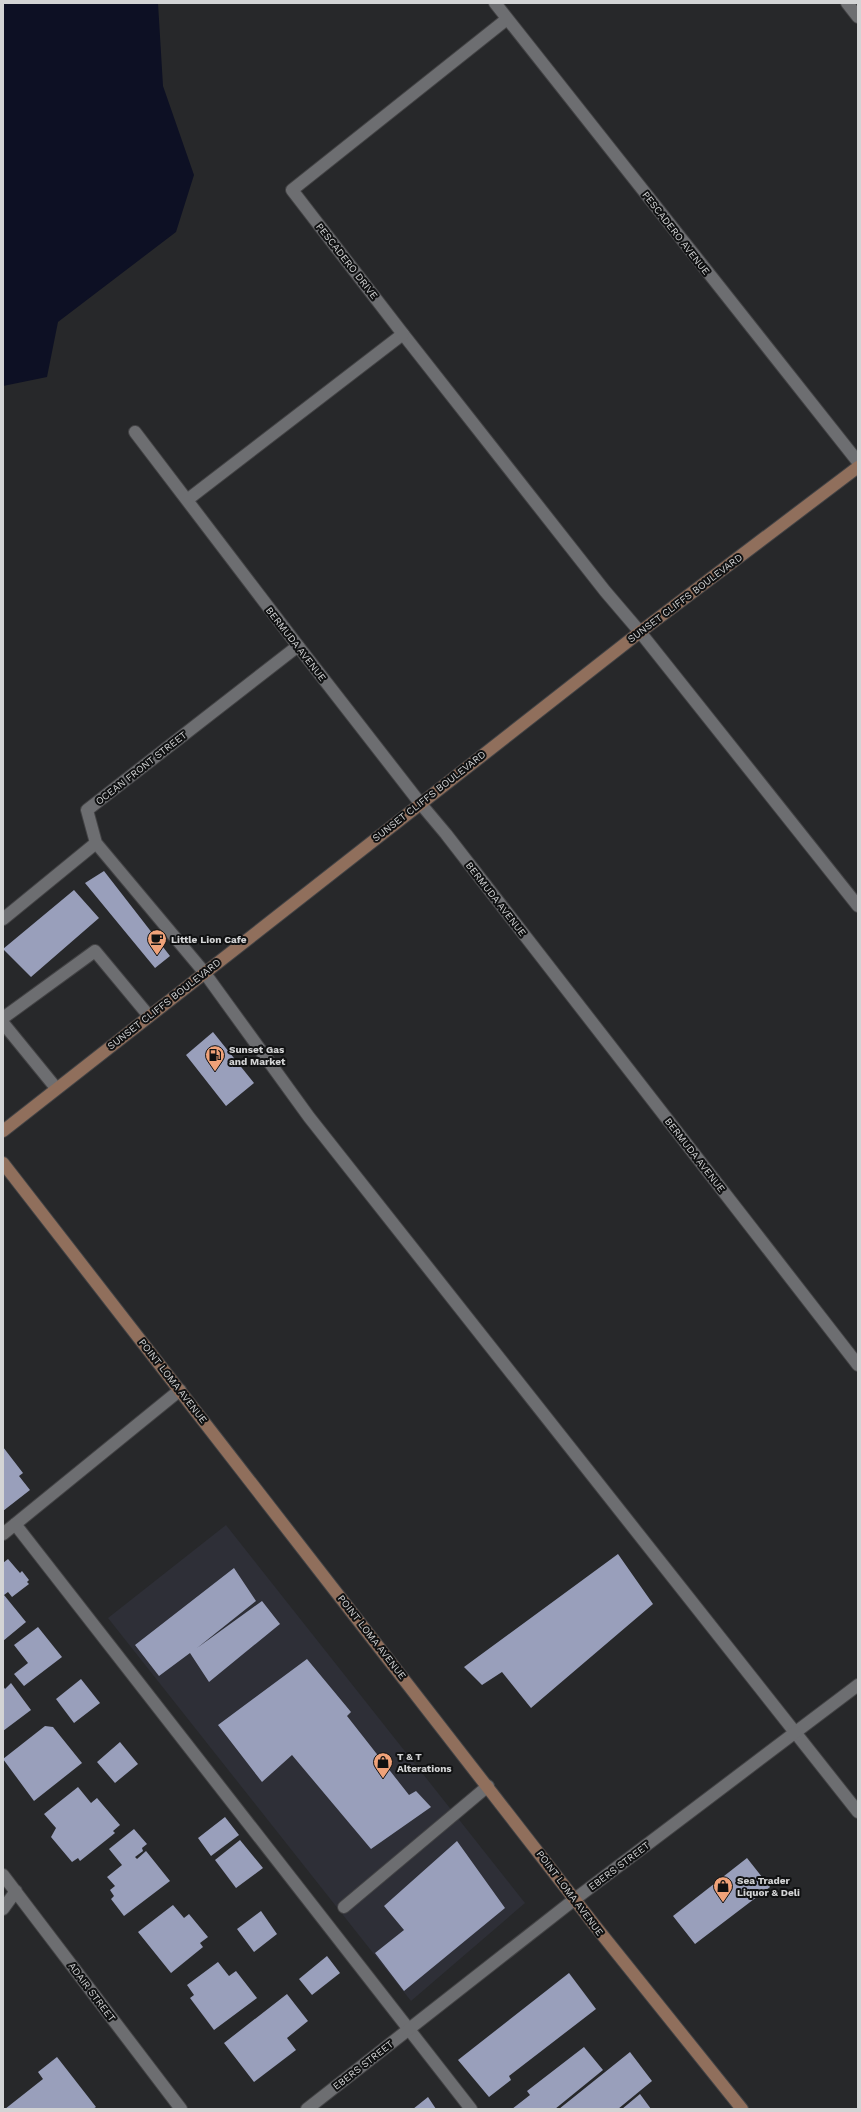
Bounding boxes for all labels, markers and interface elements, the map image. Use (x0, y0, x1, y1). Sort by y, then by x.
street label: PESCADERO AVENUE (640, 189, 712, 277)
street label: PESCADERO DRIVE (314, 221, 380, 301)
street label: SUNSET CLIFFS BOULEVARD (626, 551, 744, 645)
street label: BERMUDA AVENUE (264, 605, 328, 683)
street label: OCEAN FRONT STREET (93, 729, 189, 807)
street label: SUNSET CLIFFS BOULEVARD (370, 748, 488, 844)
street label: BERMUDA AVENUE (464, 860, 528, 938)
cafe icon: Little Lion Cafe (146, 928, 168, 956)
place label: Little Lion Cafe (171, 934, 247, 945)
street label: SUNSET CLIFFS BOULEVARD (105, 956, 223, 1052)
fuel station icon: Sunset Gas and Market (204, 1044, 226, 1072)
place label: Sunset Gas and Market (229, 1044, 286, 1067)
street label: BERMUDA AVENUE (663, 1116, 727, 1194)
street label: POINT LOMA AVENUE (137, 1337, 209, 1425)
street label: POINT LOMA AVENUE (336, 1593, 408, 1681)
shop icon: T & T Alterations (372, 1751, 394, 1779)
place label: T & T Alterations (397, 1751, 452, 1774)
street label: EBERS STREET (586, 1840, 652, 1892)
street label: POINT LOMA AVENUE (534, 1848, 606, 1938)
shop icon: Sea Trader Liquor & Deli (712, 1875, 734, 1903)
place label: Sea Trader Liquor & Deli (737, 1875, 800, 1898)
street label: ADAIR STREET (66, 1960, 118, 2024)
street label: EBERS STREET (331, 2038, 395, 2092)

